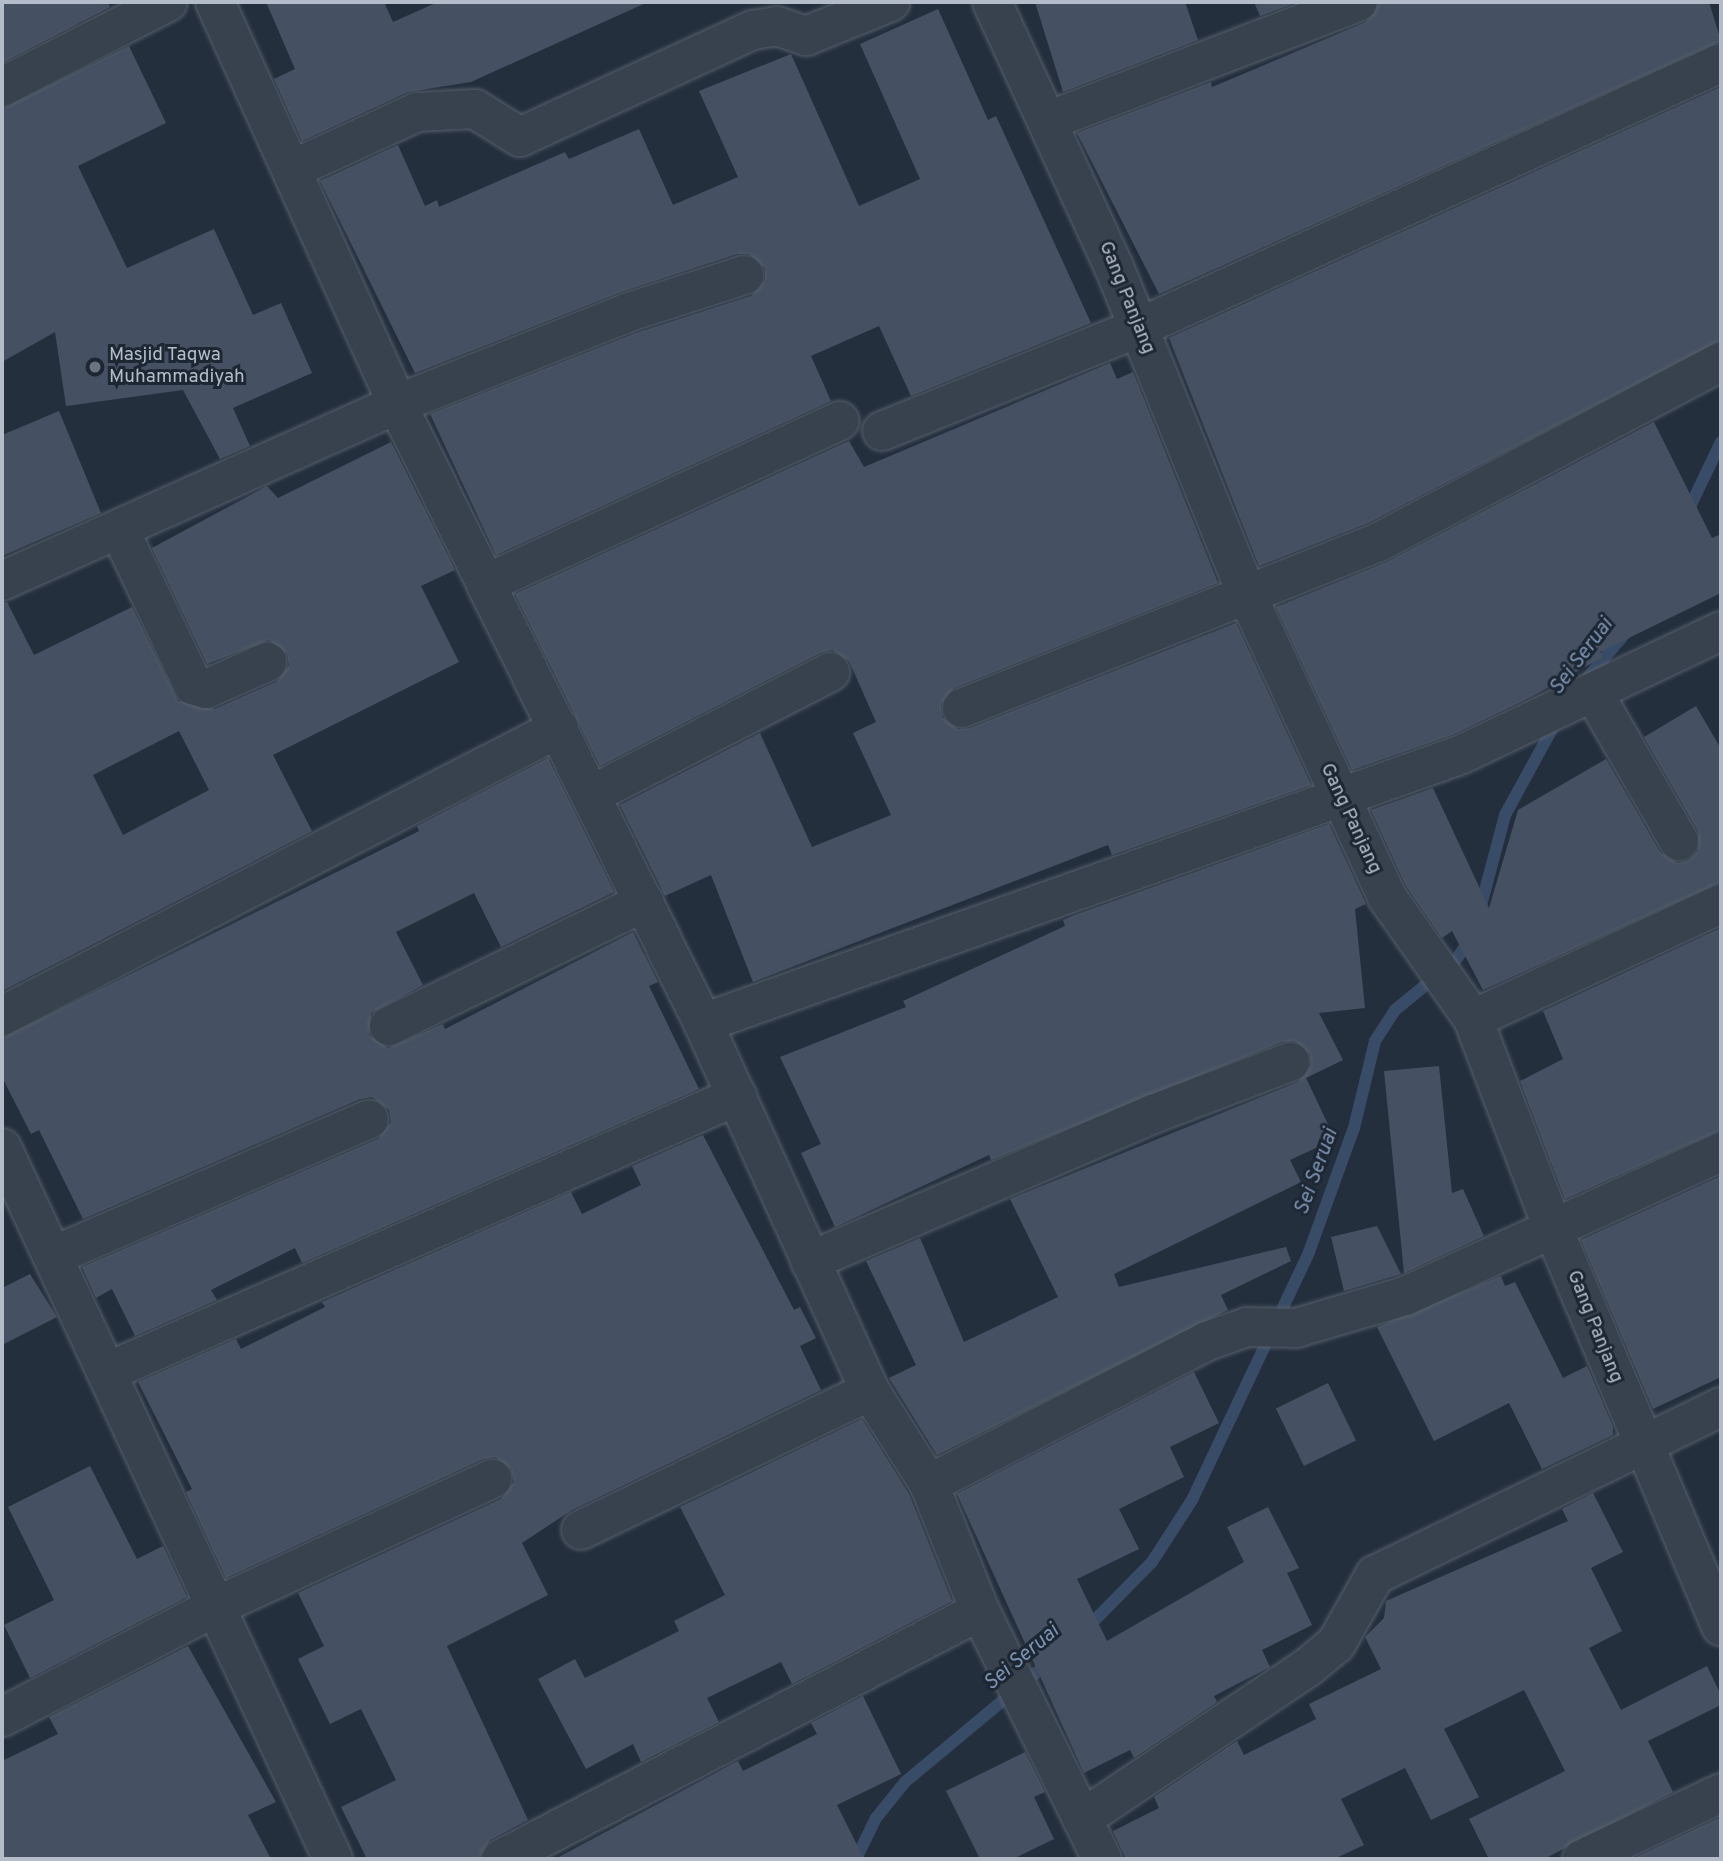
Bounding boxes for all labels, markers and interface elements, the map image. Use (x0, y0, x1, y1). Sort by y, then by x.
street label: Gang Panjang (1093, 238, 1159, 358)
place label: Masjid Taqwa Muhammadiyah (109, 345, 245, 389)
marker: Masjid Taqwa Muhammadiyah (87, 359, 103, 375)
water label: Sei Seruai (1545, 613, 1619, 701)
street label: Gang Panjang (1314, 760, 1386, 878)
water label: Sei Seruai (1290, 1125, 1344, 1219)
street label: Gang Panjang (1561, 1267, 1627, 1387)
water label: Sei Seruai (979, 1619, 1065, 1697)

